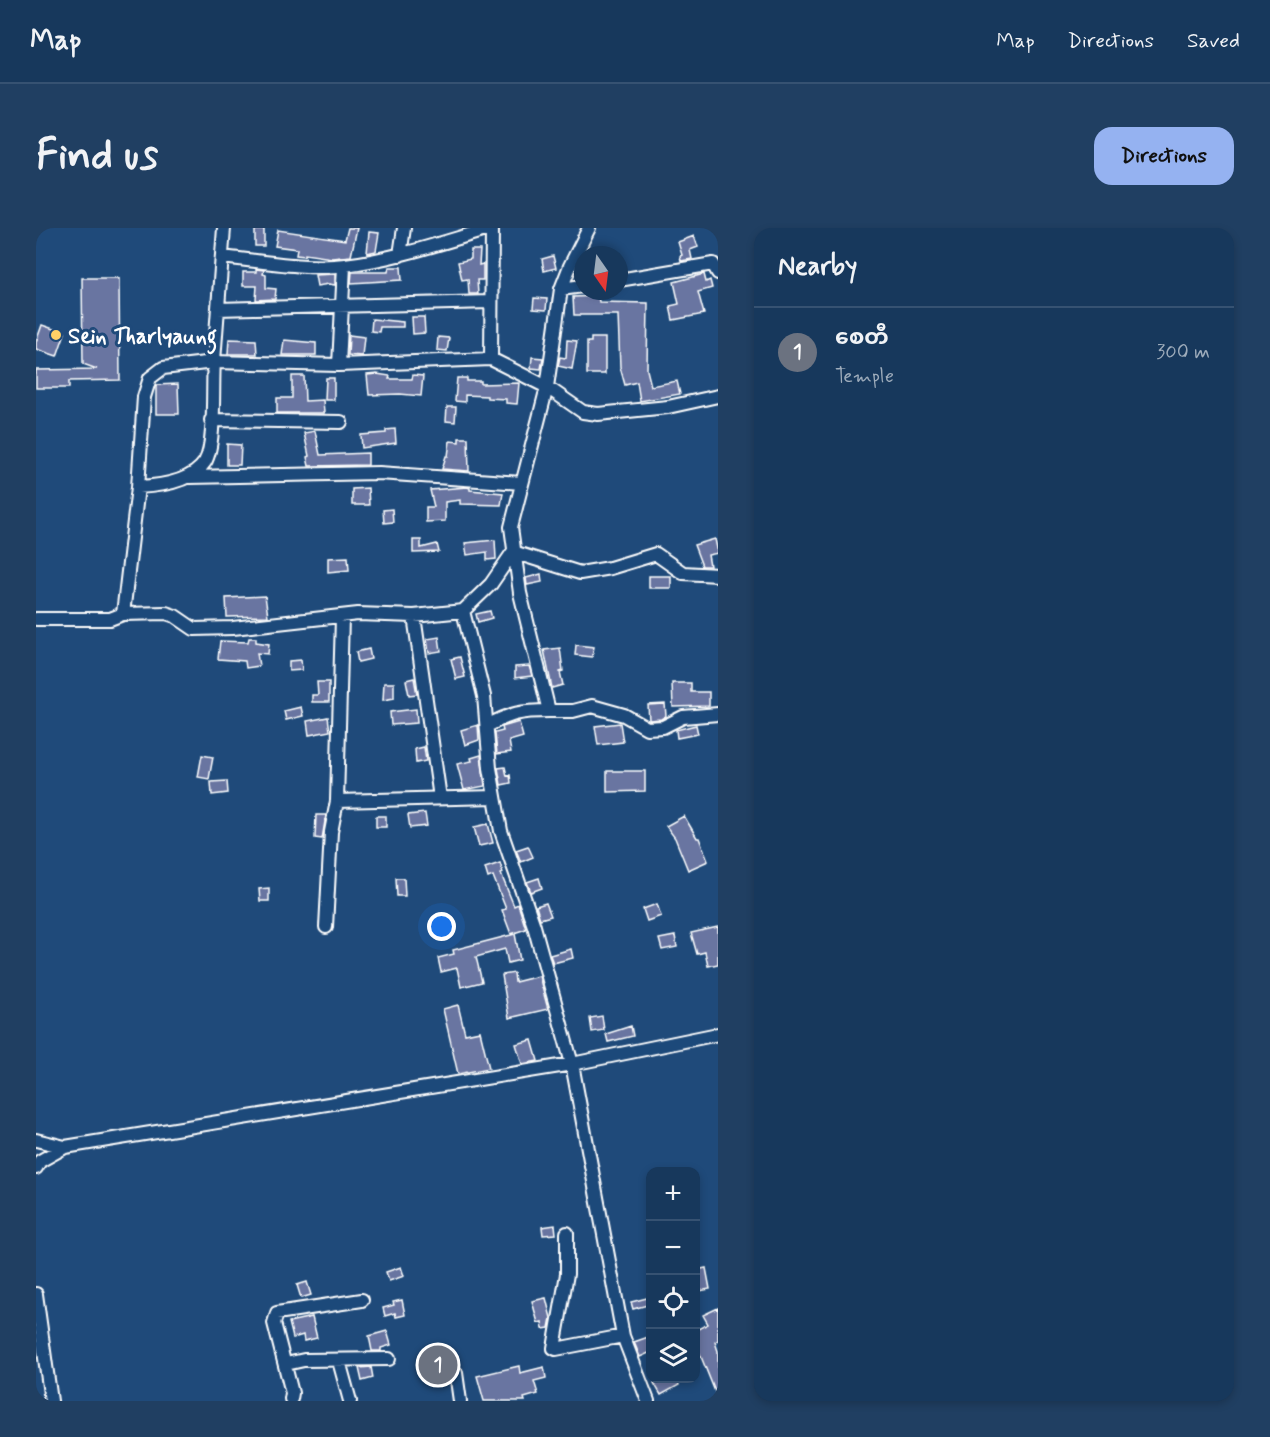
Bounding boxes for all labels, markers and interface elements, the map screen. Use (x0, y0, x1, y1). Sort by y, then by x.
text: Map (30, 23, 81, 60)
text: Map (996, 27, 1035, 55)
text: Directions (1068, 27, 1154, 55)
text: Saved (1187, 27, 1240, 55)
button: Directions (1094, 127, 1234, 185)
text: Find us (36, 129, 158, 184)
north arrow (574, 246, 628, 300)
text: Nearby (778, 250, 857, 284)
place label: Sein Tharlyaung (68, 323, 217, 355)
text: စေတီ (835, 324, 889, 352)
marker: Sein Tharlyaung (49, 328, 63, 342)
text: 1 (793, 339, 802, 366)
text: 300 m (1156, 339, 1210, 366)
text: Temple (835, 363, 894, 390)
your location (427, 912, 456, 941)
map controls (646, 1167, 700, 1383)
button: + (646, 1167, 700, 1221)
button: − (646, 1221, 700, 1275)
button: locate (646, 1275, 700, 1329)
button: layers (646, 1329, 700, 1383)
pin: 1 (418, 1342, 458, 1388)

